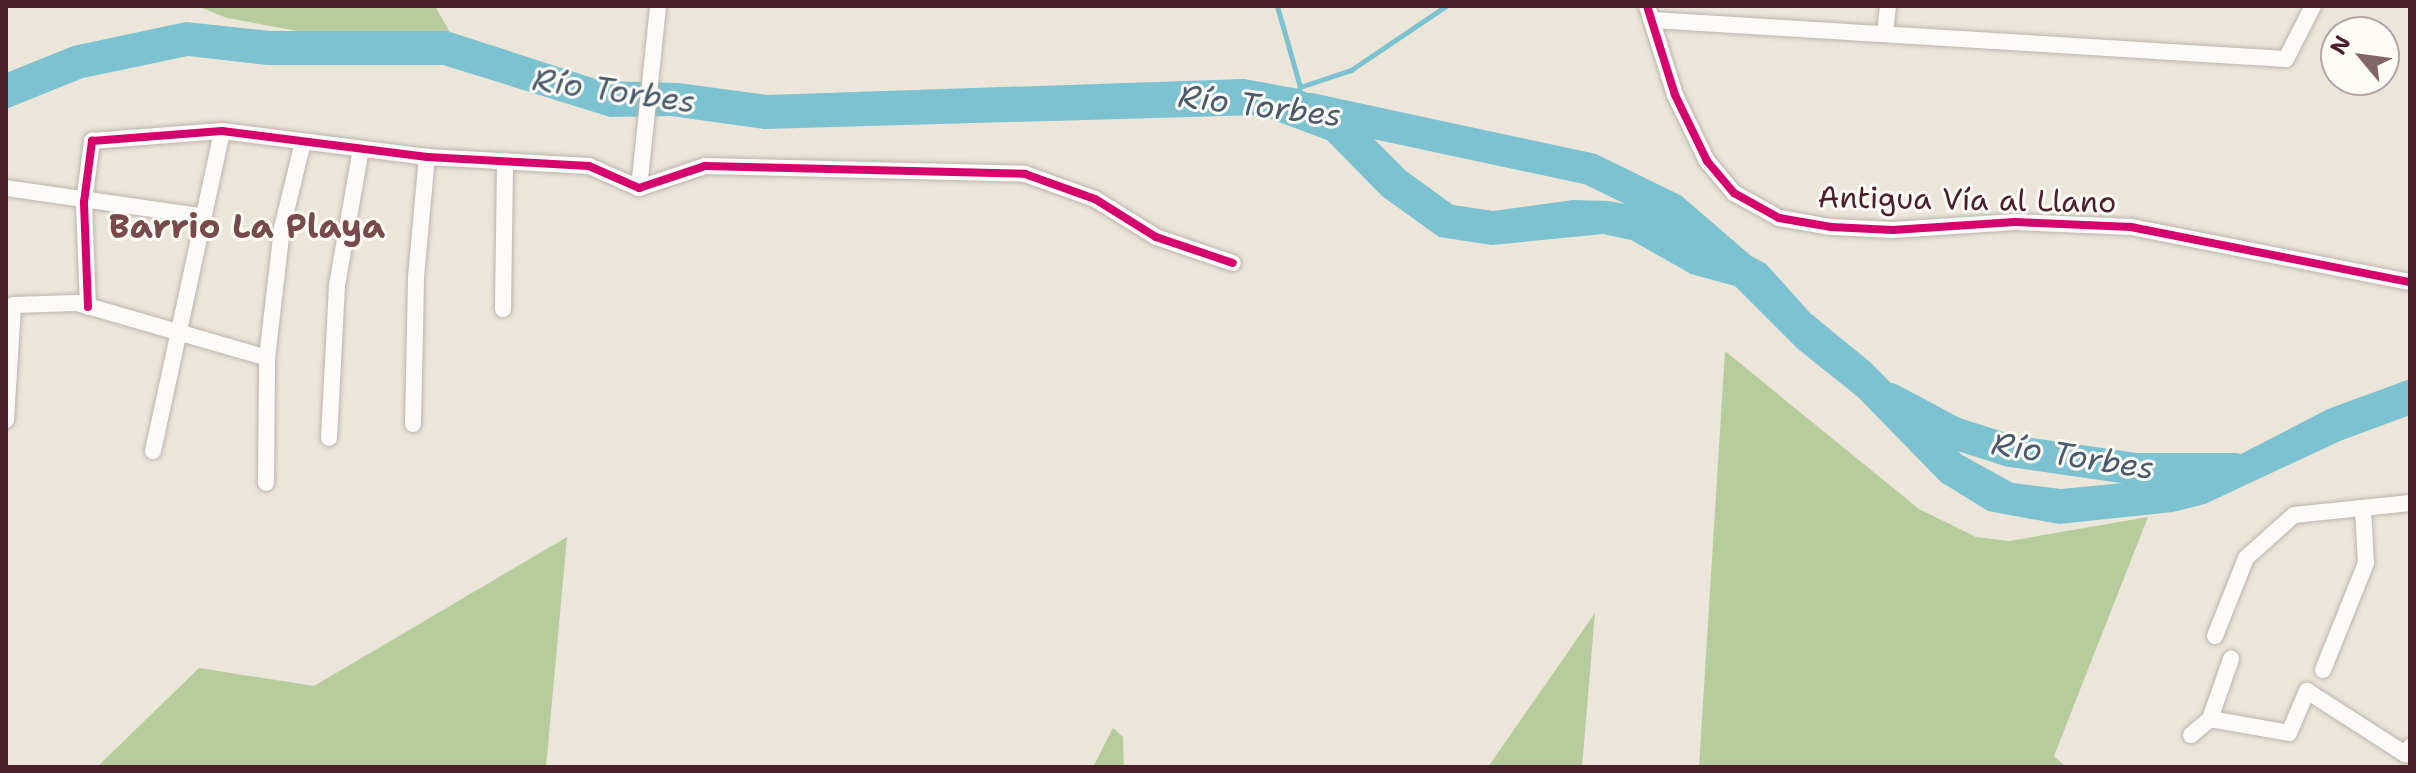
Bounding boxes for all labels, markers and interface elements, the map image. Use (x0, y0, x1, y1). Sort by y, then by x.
north arrow (2320, 16, 2400, 96)
text: N (2323, 30, 2357, 60)
water label: Río Torbes (530, 61, 698, 121)
water label: Río Torbes (1176, 77, 1344, 135)
street label: Antigua Vía al Llano (1817, 179, 2117, 221)
district label: Barrio La Playa (109, 207, 385, 247)
water label: Río Torbes (1989, 424, 2157, 488)

